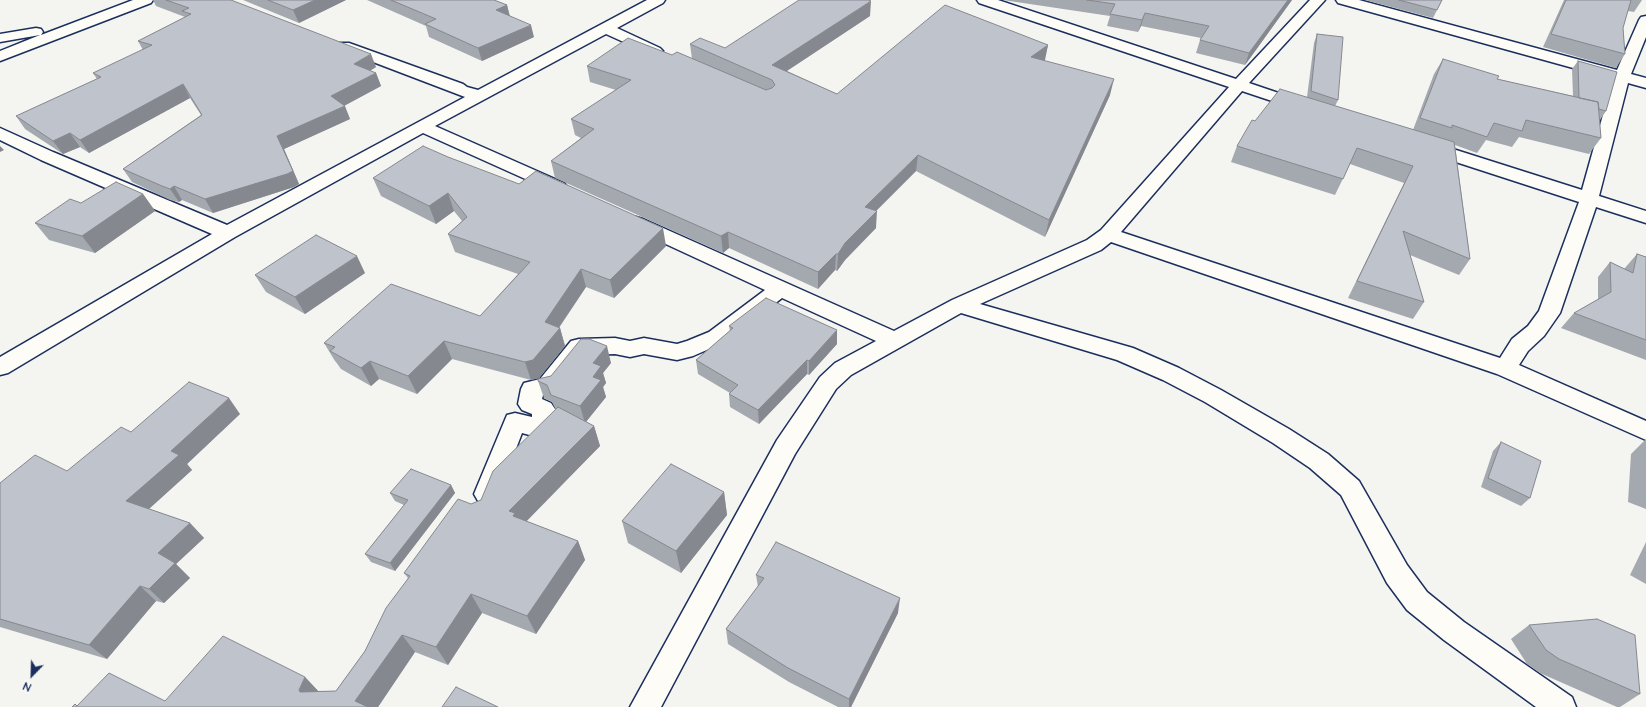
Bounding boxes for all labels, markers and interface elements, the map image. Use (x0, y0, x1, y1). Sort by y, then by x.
north arrow (12, 655, 52, 695)
text: N (21, 678, 33, 695)

